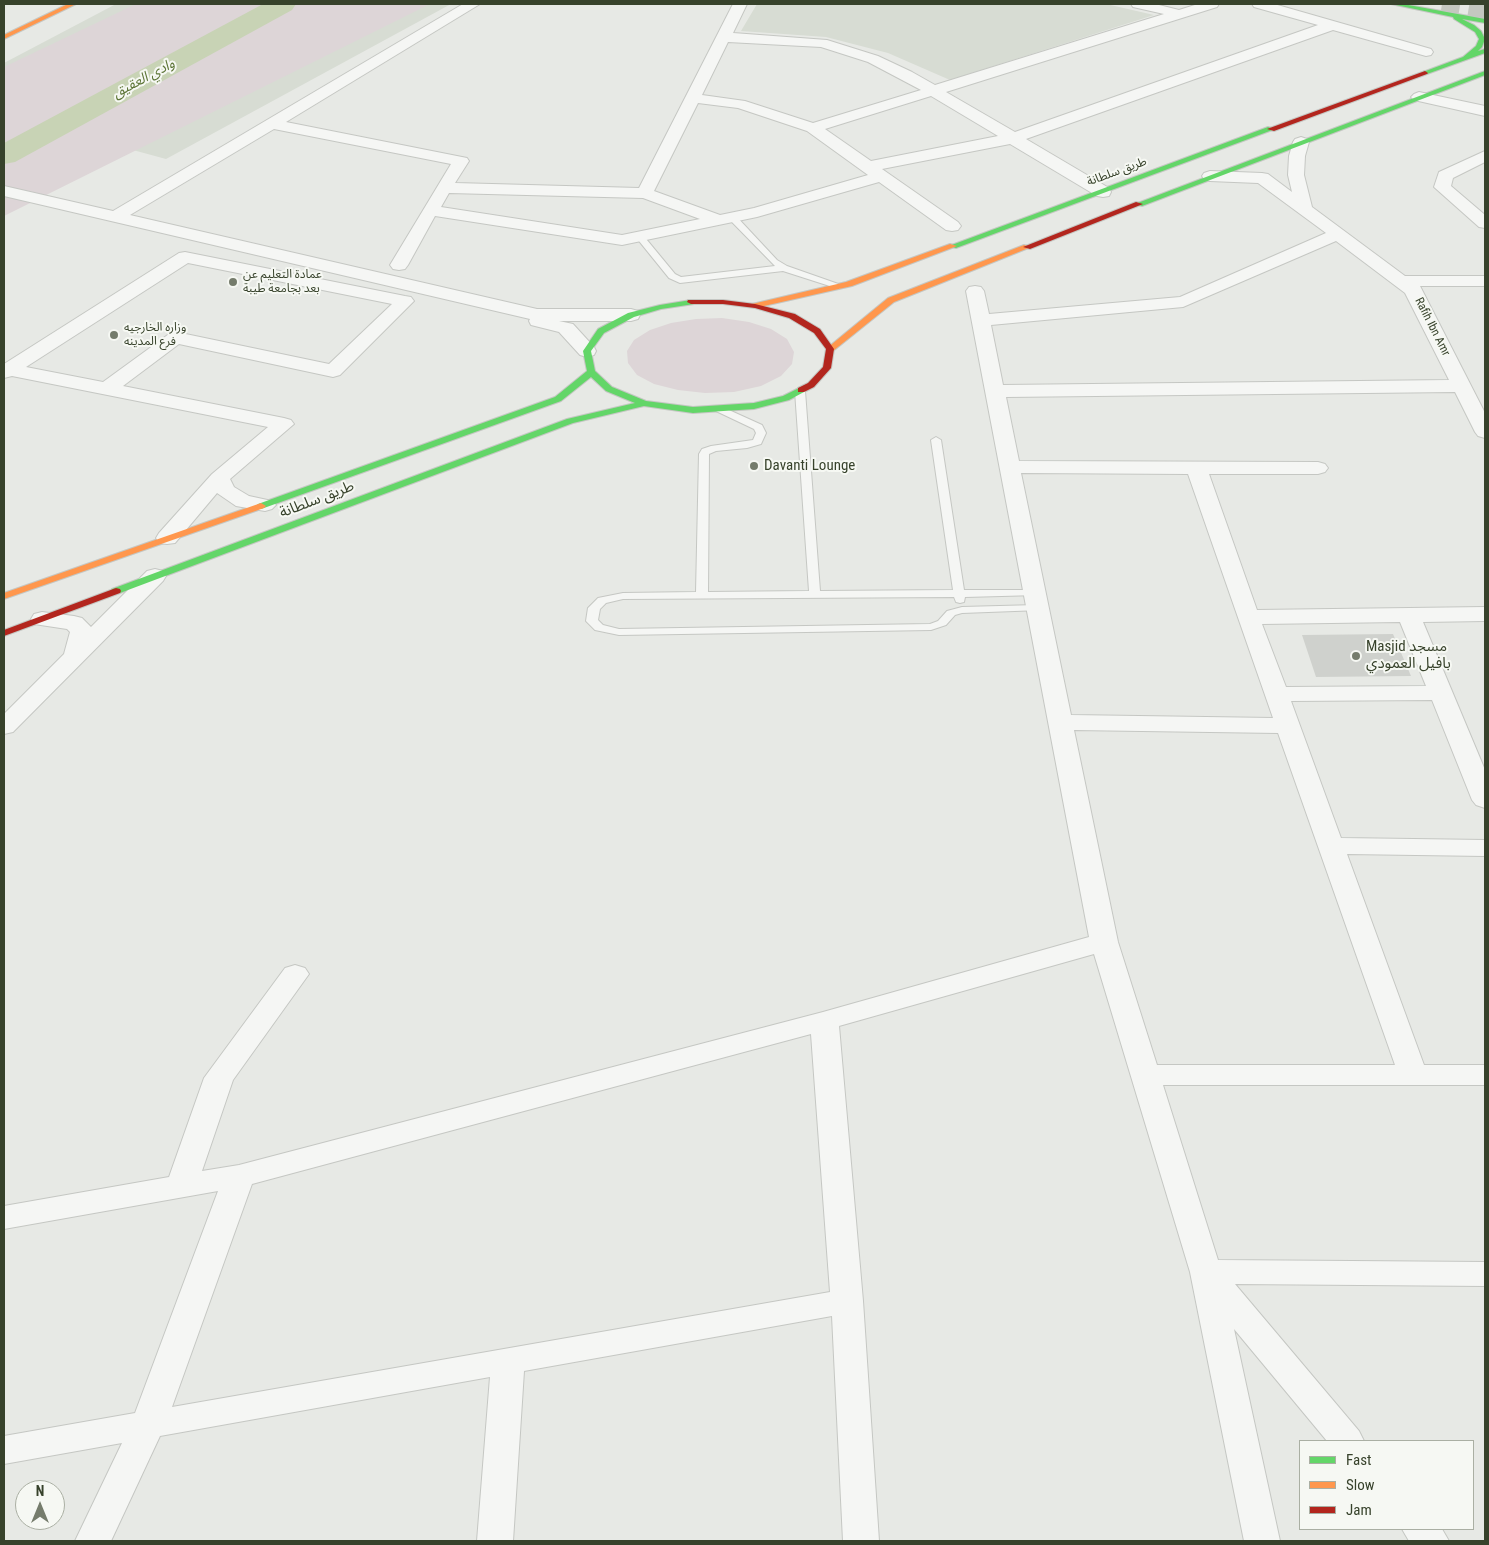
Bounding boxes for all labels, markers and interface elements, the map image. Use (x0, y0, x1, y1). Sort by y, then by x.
water label: وادي العقيق (110, 56, 178, 102)
street label: طريق سلطانة (1085, 155, 1149, 189)
place label: عمادة التعليم عن بعد بجامعة طيبة (243, 268, 322, 296)
marker: عمادة التعليم عن بعد بجامعة طيبة (227, 276, 239, 288)
street label: Rafih Ibn Amr (1411, 295, 1453, 359)
place label: وزاره الخارجيه فرع المدينه (124, 321, 186, 349)
marker: وزاره الخارجيه فرع المدينه (108, 329, 120, 341)
place label: Davanti Lounge (764, 457, 855, 475)
marker: Davanti Lounge (748, 460, 760, 472)
street label: طريق سلطانة (277, 478, 357, 522)
place label: Masjid مسجد بافيل العمودي (1366, 638, 1451, 673)
marker: Masjid مسجد بافيل العمودي (1350, 650, 1362, 662)
legend (1299, 1440, 1474, 1530)
text: Fast (1346, 1451, 1371, 1469)
text: Slow (1346, 1476, 1375, 1494)
north arrow (15, 1480, 65, 1530)
text: N (36, 1483, 44, 1499)
text: Jam (1346, 1501, 1372, 1519)

